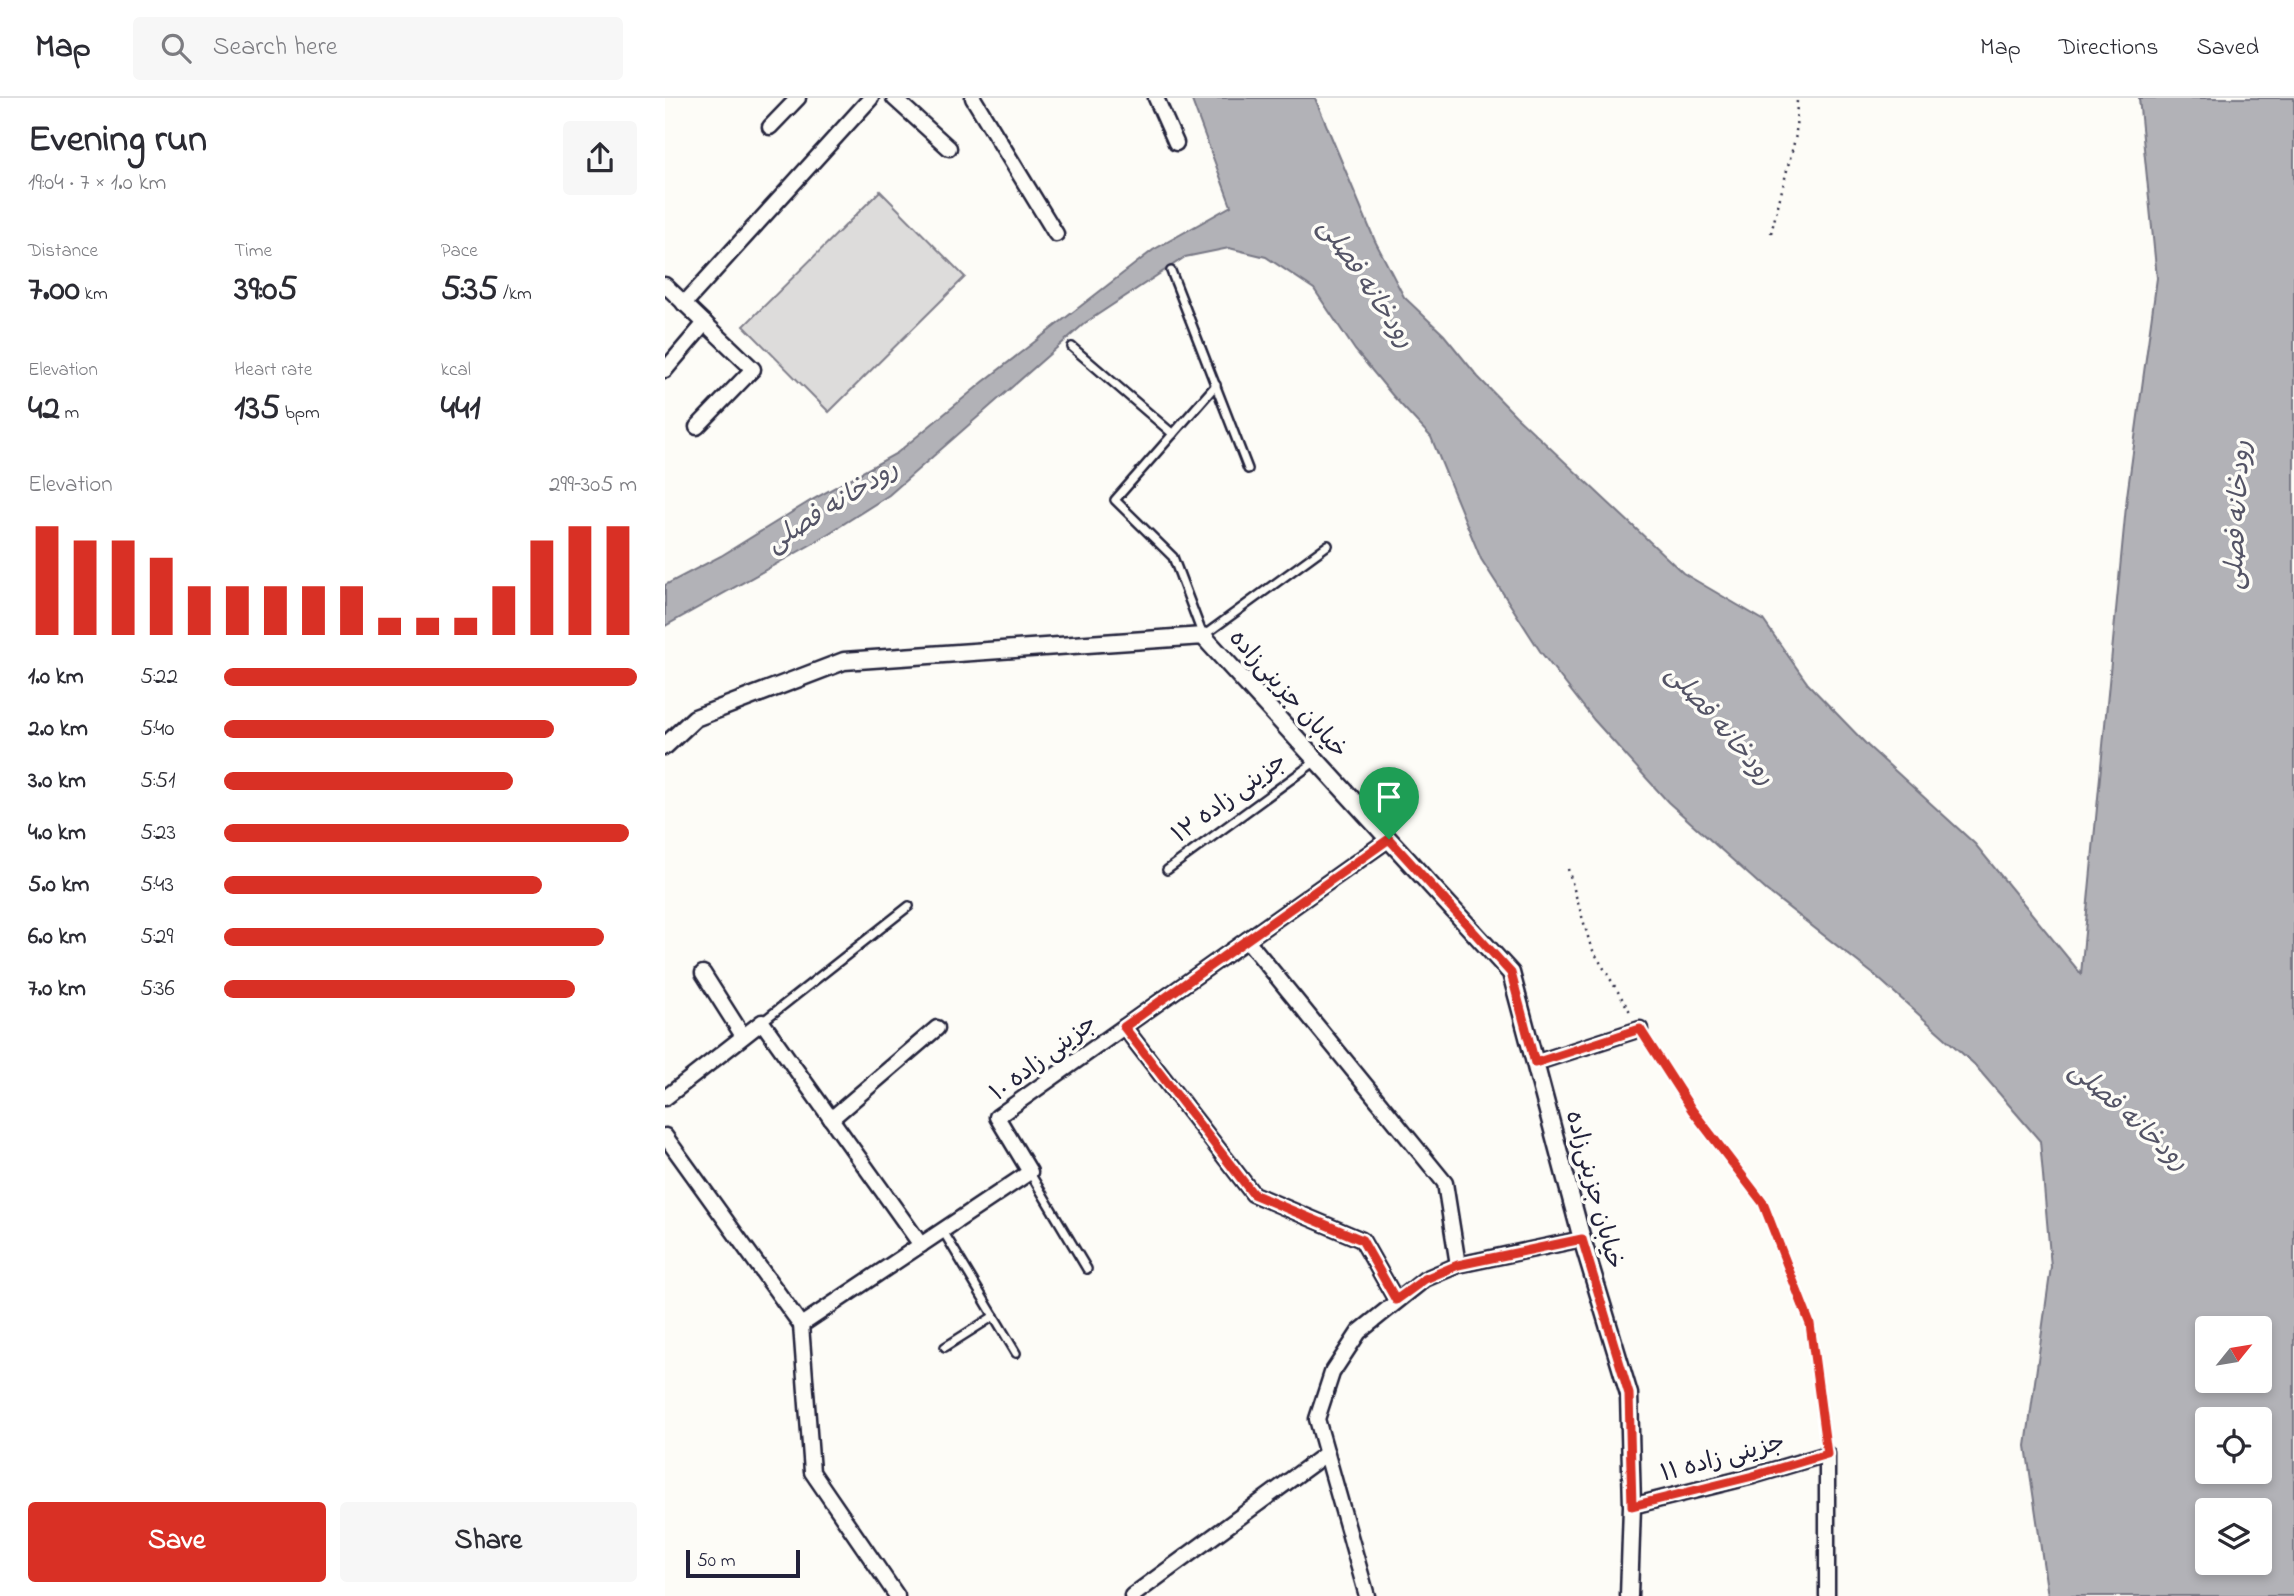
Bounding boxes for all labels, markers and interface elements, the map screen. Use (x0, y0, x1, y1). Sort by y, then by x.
search box (133, 17, 623, 80)
text: Map (35, 24, 91, 72)
icon: search (157, 29, 195, 67)
text: Search here (213, 29, 337, 67)
text: Map (1980, 31, 2021, 66)
text: Directions (2059, 31, 2158, 66)
text: Saved (2196, 31, 2259, 66)
text: Evening run (28, 113, 207, 169)
button: share (563, 121, 637, 195)
text: 19:04 · 7 × 1.0 km (28, 167, 166, 200)
water label: رودخانه فصلی (1307, 211, 1423, 357)
text: Distance (28, 238, 98, 265)
text: Time (234, 238, 272, 265)
text: Pace (441, 238, 478, 265)
text: 7.00 (28, 265, 80, 316)
text: 39:05 (234, 265, 297, 316)
text: 5:35 (441, 265, 498, 316)
text: km (80, 281, 108, 308)
text: /km (498, 281, 532, 308)
text: Elevation (28, 357, 98, 384)
text: Heart rate (234, 357, 312, 384)
text: kcal (441, 357, 471, 384)
text: 42 (28, 384, 60, 435)
text: 135 (234, 384, 280, 435)
text: 441 (441, 384, 481, 435)
text: m (60, 400, 79, 427)
text: bpm (280, 400, 320, 427)
water label: رودخانه فصلی (2216, 439, 2262, 591)
water label: رودخانه فصلی (760, 451, 906, 563)
text: Elevation (28, 469, 113, 502)
text: 299–305 m (549, 469, 637, 502)
street label: خیابان جزینی‌زاده (1219, 623, 1355, 767)
water label: رودخانه فصلی (1656, 657, 1782, 795)
text: 1.0 km (28, 661, 84, 694)
text: 5:22 (140, 661, 178, 694)
text: 2.0 km (28, 713, 88, 746)
text: 5:40 (140, 713, 175, 746)
street label: جزینی زاده ۱۲ (1165, 745, 1295, 853)
text: 3.0 km (28, 765, 86, 798)
text: 5:51 (140, 765, 176, 798)
pin (1359, 767, 1419, 839)
icon: arrive (1370, 778, 1408, 816)
text: 4.0 km (28, 817, 86, 850)
text: 5:23 (140, 817, 176, 850)
text: 5.0 km (28, 869, 89, 902)
text: 5:43 (140, 869, 174, 902)
text: 6.0 km (28, 921, 86, 954)
text: 5:29 (140, 921, 173, 954)
text: 7.0 km (28, 973, 86, 1006)
text: 5:36 (140, 973, 175, 1006)
street label: جزینی زاده ۱۰ (983, 1007, 1105, 1111)
water label: رودخانه فصلی (2060, 1053, 2196, 1181)
street label: خیابان جزینی‌زاده (1555, 1107, 1631, 1273)
north arrow (2195, 1316, 2271, 1393)
map controls (2195, 1316, 2272, 1575)
button: locate (2195, 1407, 2272, 1484)
street label: جزینی زاده ۱۱ (1657, 1426, 1789, 1492)
button: layers (2195, 1498, 2272, 1575)
button: Save (28, 1502, 326, 1582)
button: Share (340, 1502, 637, 1582)
scale bar (686, 1547, 800, 1579)
text: 50 m (697, 1548, 736, 1575)

